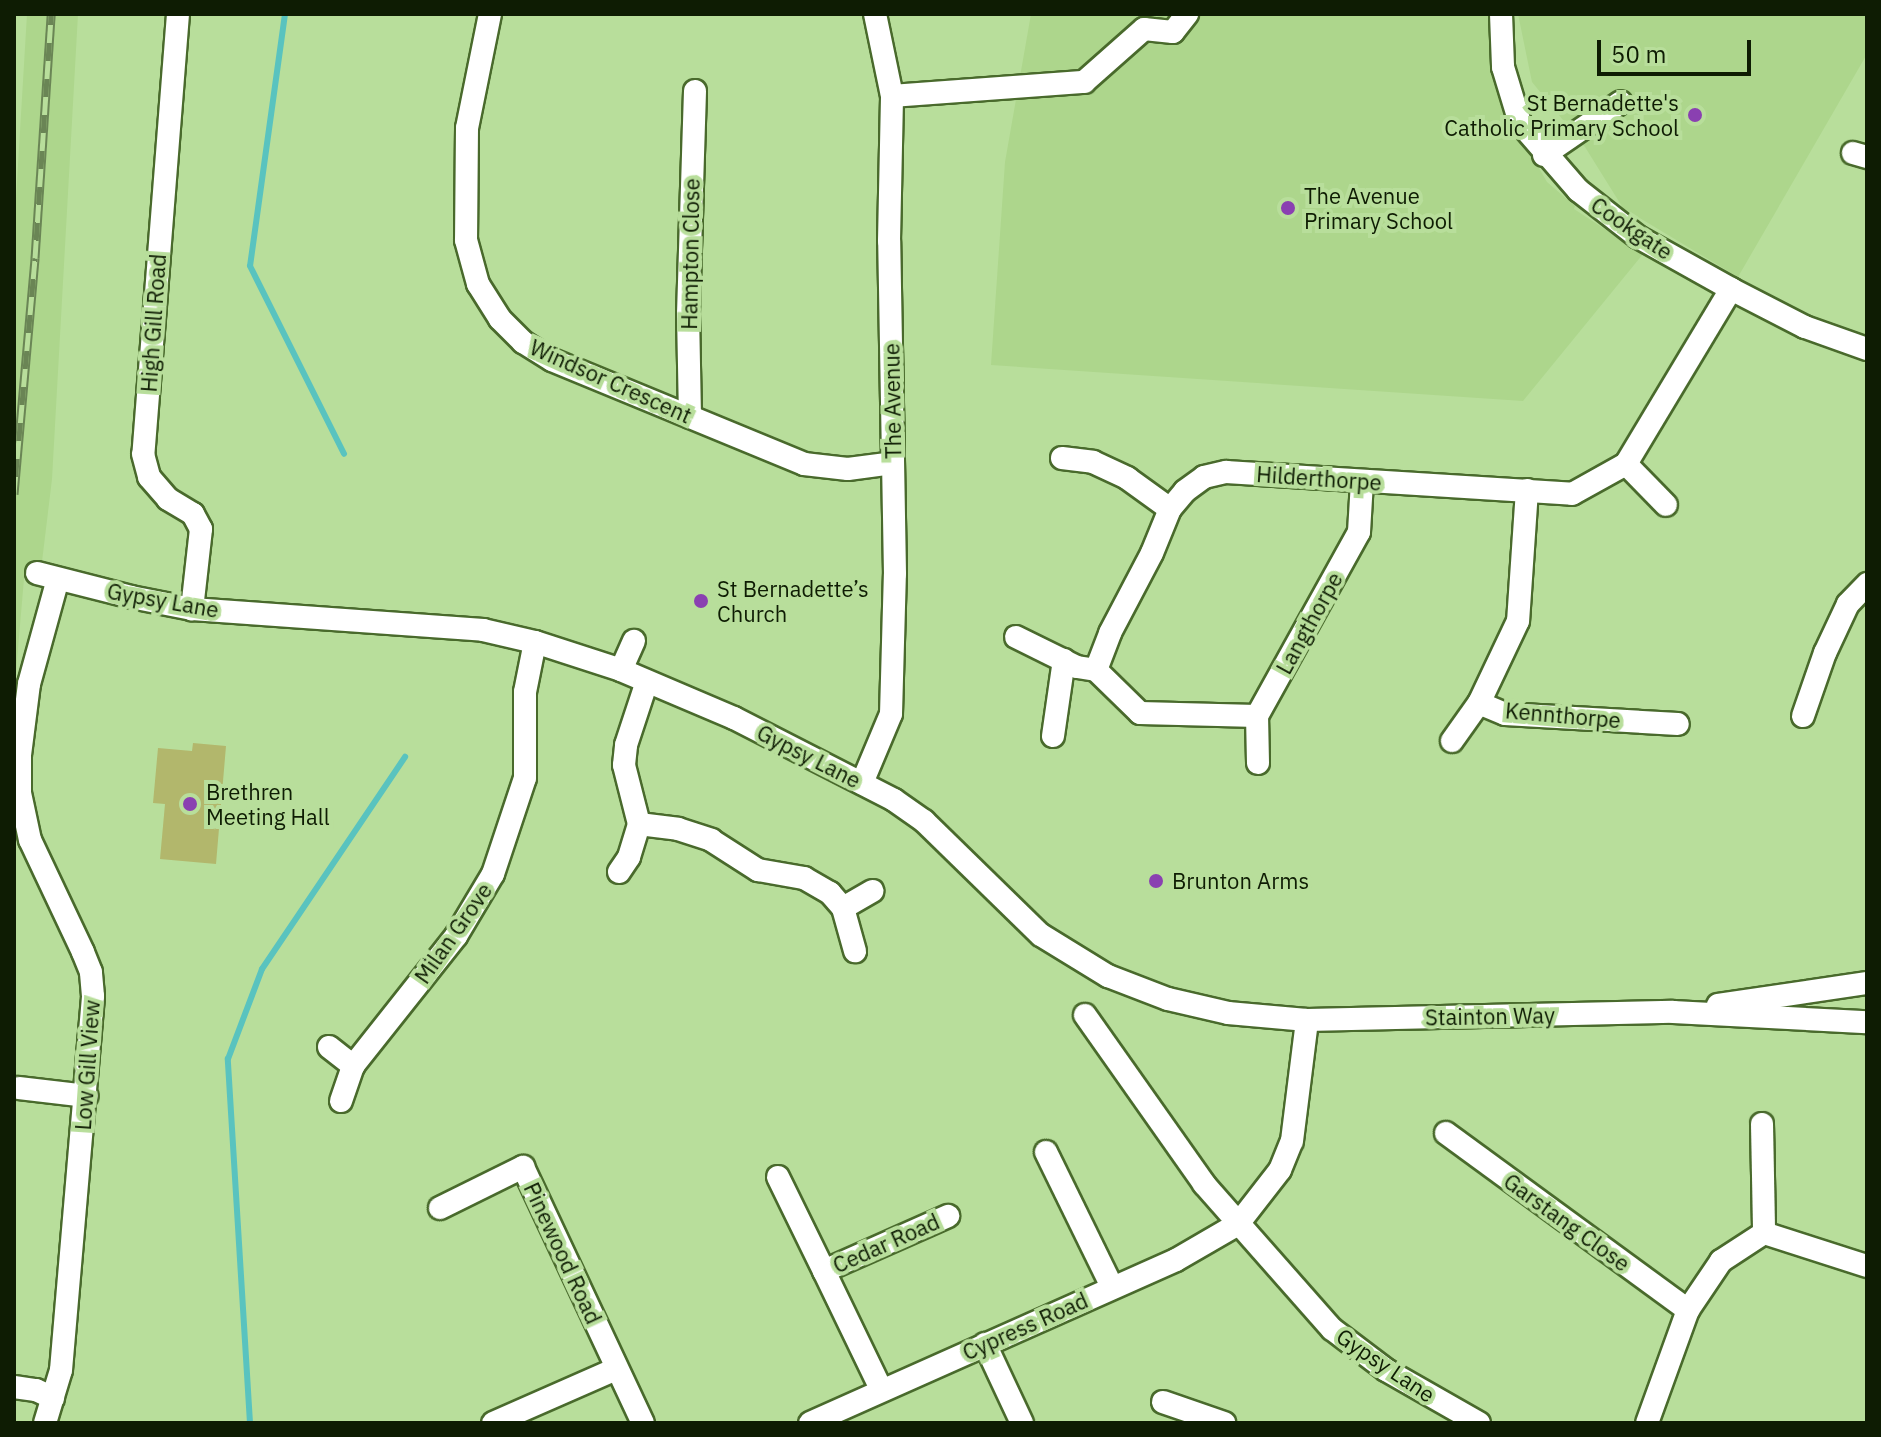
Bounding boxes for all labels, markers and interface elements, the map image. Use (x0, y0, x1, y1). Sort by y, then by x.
scale bar (1601, 24, 1755, 74)
text: 50 m (1611, 38, 1666, 70)
place label: St Bernadette's Catholic Primary School (1444, 89, 1679, 140)
marker: St Bernadette's Catholic Primary School (1686, 106, 1704, 124)
street label: Hampton Close (675, 178, 705, 330)
place label: The Avenue Primary School (1304, 182, 1453, 234)
street label: Cookgate (1586, 191, 1678, 265)
marker: The Avenue Primary School (1279, 199, 1297, 217)
street label: High Gill Road (135, 253, 171, 393)
street label: Windsor Crescent (526, 333, 696, 429)
street label: The Avenue (878, 343, 906, 459)
street label: Hilderthorpe (1255, 460, 1383, 496)
street label: Langthorpe (1270, 567, 1348, 679)
place label: St Bernadette’s Church (717, 575, 869, 626)
street label: Gypsy Lane (105, 577, 221, 623)
marker: St Bernadette’s Church (692, 592, 710, 610)
street label: Kennthorpe (1504, 697, 1622, 733)
street label: Gypsy Lane (753, 719, 865, 793)
place label: Brethren Meeting Hall (206, 778, 330, 830)
marker: Brethren Meeting Hall (181, 795, 199, 813)
place label: Brunton Arms (1172, 868, 1309, 894)
marker: Brunton Arms (1147, 872, 1165, 890)
street label: Milan Grove (409, 878, 497, 988)
street label: Low Gill View (69, 999, 105, 1131)
street label: Stainton Way (1425, 1002, 1555, 1030)
street label: Garstang Close (1499, 1167, 1635, 1277)
street label: Pinewood Road (519, 1178, 607, 1328)
street label: Cedar Road (829, 1208, 943, 1278)
street label: Cypress Road (958, 1287, 1092, 1365)
street label: Gypsy Lane (1332, 1323, 1440, 1407)

